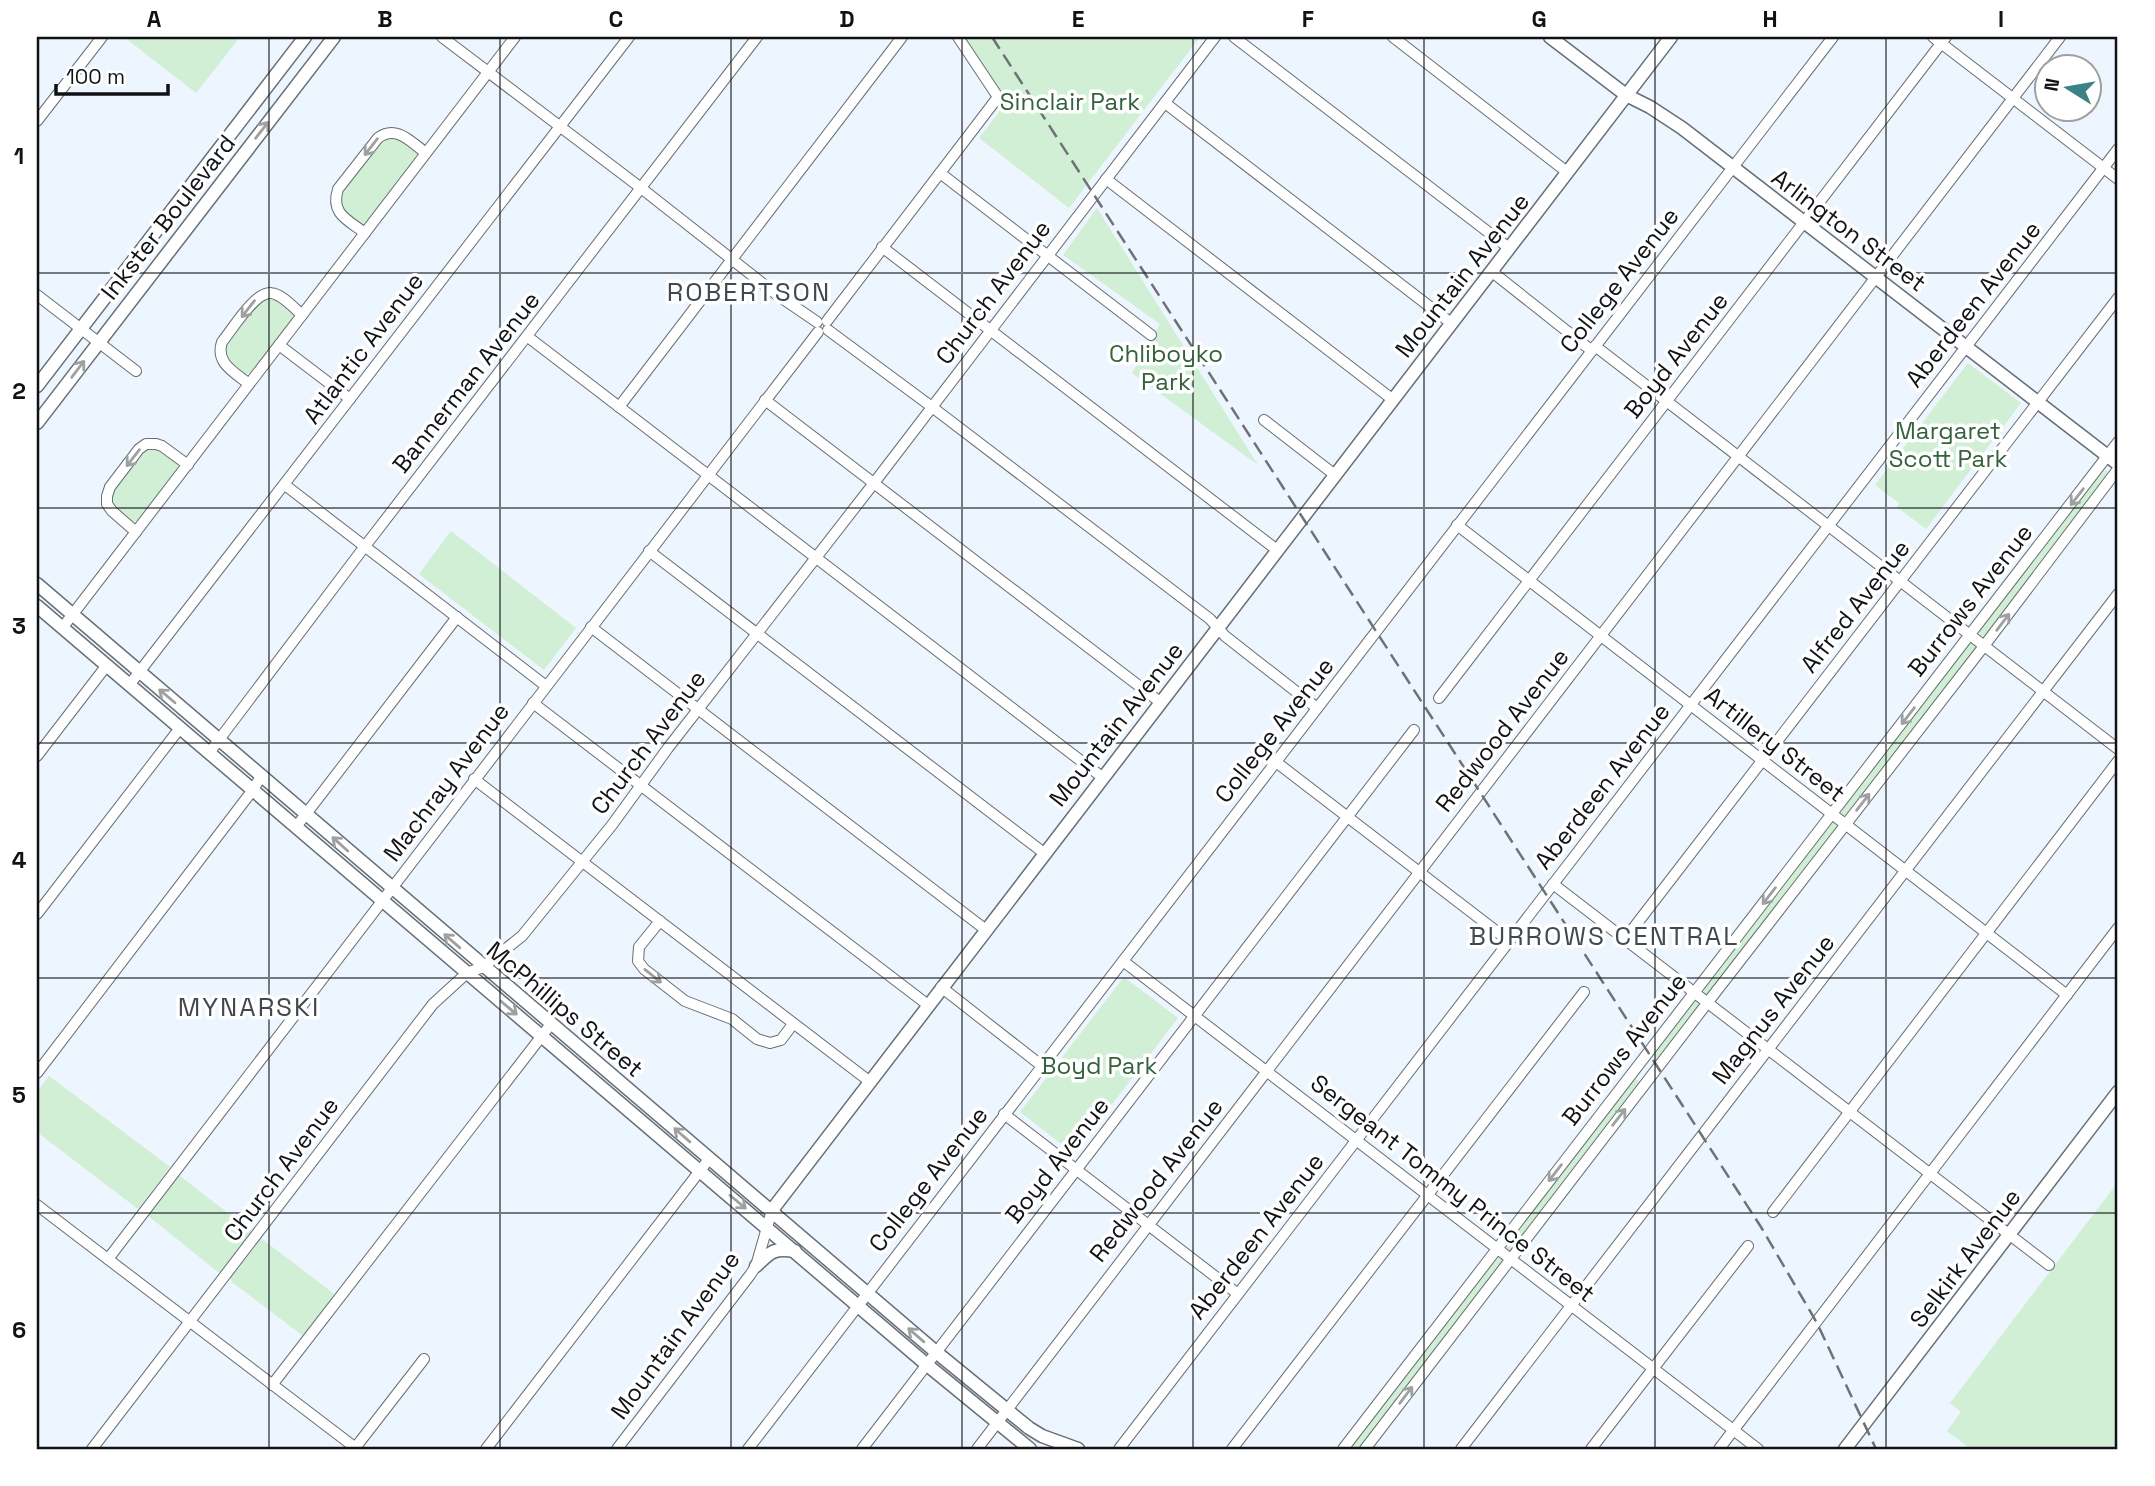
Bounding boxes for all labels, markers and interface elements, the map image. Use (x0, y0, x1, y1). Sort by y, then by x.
text: A (147, 4, 162, 34)
text: B (377, 4, 393, 34)
text: C (609, 4, 623, 34)
text: D (839, 4, 855, 34)
text: E (1072, 4, 1084, 34)
text: F (1302, 4, 1314, 34)
text: G (1531, 4, 1547, 34)
text: H (1762, 4, 1778, 34)
text: I (1998, 4, 2004, 34)
scale bar (56, 52, 168, 96)
north arrow (2032, 52, 2102, 122)
text: 100 m (66, 63, 125, 90)
text: N (2038, 76, 2065, 93)
park label: Sinclair Park (1000, 86, 1140, 117)
one-way arrow (254, 121, 269, 140)
street label: Inkster Boulevard (94, 128, 242, 306)
one-way arrow (363, 138, 378, 156)
text: 1 (14, 141, 24, 171)
street label: Arlington Street (1766, 162, 1932, 298)
street label: Mountain Avenue (1388, 186, 1536, 364)
street label: College Avenue (1552, 201, 1686, 359)
street label: Church Avenue (929, 214, 1057, 370)
street label: Aberdeen Avenue (1898, 215, 2048, 393)
street label: Atlantic Avenue (296, 266, 430, 430)
district label: ROBERTSON (667, 275, 831, 309)
street label: Bannerman Avenue (385, 285, 547, 479)
street label: Boyd Avenue (1617, 286, 1735, 424)
one-way arrow (241, 299, 256, 317)
park label: Chliboyko Park (1109, 338, 1223, 397)
one-way arrow (70, 359, 85, 378)
text: 2 (12, 376, 26, 406)
park label: Margaret Scott Park (1889, 415, 2007, 474)
one-way arrow (125, 448, 140, 467)
one-way arrow (2069, 487, 2084, 505)
street label: Burrows Avenue (1901, 517, 2039, 683)
street label: Alfred Avenue (1793, 533, 1917, 679)
text: 3 (12, 611, 26, 641)
one-way arrow (1995, 613, 2010, 632)
street label: Mountain Avenue (1042, 635, 1190, 813)
street label: Redwood Avenue (1428, 642, 1576, 818)
street label: College Avenue (1207, 651, 1341, 809)
street label: Church Avenue (584, 664, 712, 820)
street label: Artillery Street (1698, 679, 1852, 809)
one-way arrow (158, 688, 176, 704)
street label: Machray Avenue (376, 697, 516, 867)
street label: Aberdeen Avenue (1527, 697, 1677, 875)
one-way arrow (1901, 706, 1916, 725)
one-way arrow (1856, 793, 1871, 811)
one-way arrow (331, 836, 349, 852)
text: 4 (12, 845, 27, 875)
one-way arrow (1761, 886, 1777, 904)
district label: BURROWS CENTRAL (1469, 919, 1739, 953)
street label: Magnus Avenue (1705, 928, 1841, 1090)
one-way arrow (443, 933, 461, 949)
street label: McPhillips Street (480, 934, 650, 1084)
street label: Burrows Avenue (1555, 966, 1693, 1132)
one-way arrow (644, 968, 662, 984)
district label: MYNARSKI (178, 990, 320, 1024)
one-way arrow (499, 1000, 517, 1016)
park label: Boyd Park (1041, 1050, 1158, 1081)
street label: Sergeant Tommy Prince Street (1305, 1067, 1601, 1309)
text: 5 (12, 1080, 26, 1110)
street label: Church Avenue (217, 1091, 345, 1247)
street label: Boyd Avenue (998, 1091, 1116, 1229)
street label: Redwood Avenue (1082, 1092, 1230, 1268)
street label: College Avenue (861, 1100, 995, 1258)
one-way arrow (1612, 1109, 1627, 1127)
one-way arrow (673, 1127, 691, 1143)
street label: Aberdeen Avenue (1181, 1147, 1331, 1325)
one-way arrow (1548, 1163, 1563, 1182)
street label: Selkirk Avenue (1903, 1182, 2027, 1334)
one-way arrow (729, 1194, 747, 1210)
street label: Mountain Avenue (603, 1245, 747, 1425)
text: 6 (12, 1315, 26, 1345)
one-way arrow (907, 1327, 925, 1343)
one-way arrow (1399, 1386, 1414, 1405)

